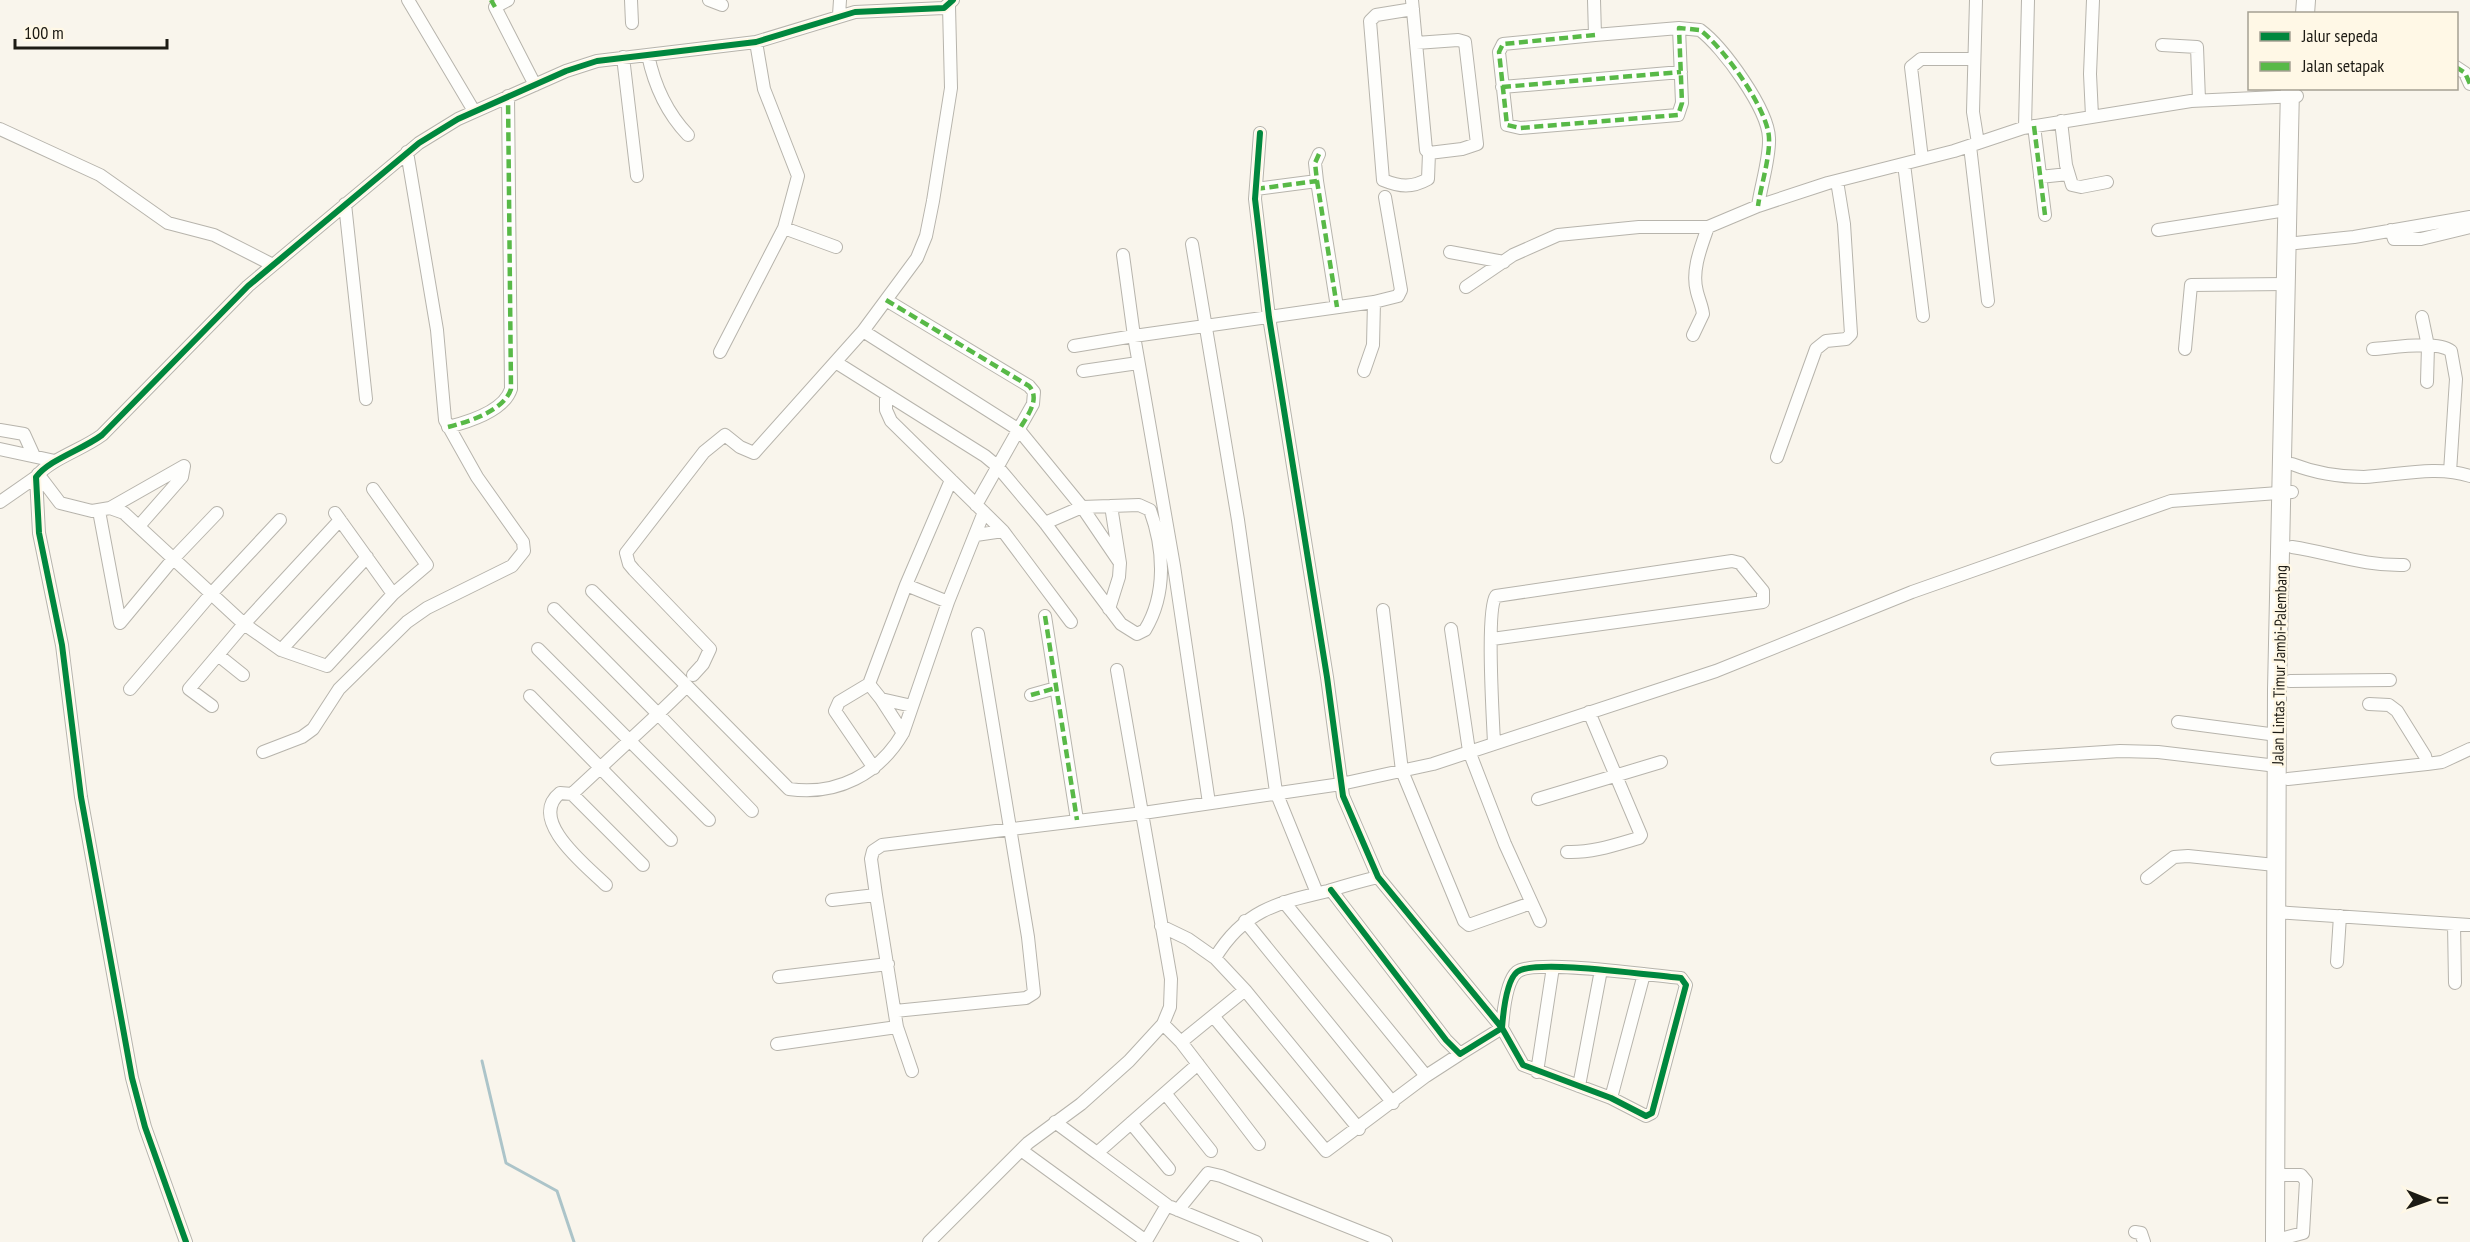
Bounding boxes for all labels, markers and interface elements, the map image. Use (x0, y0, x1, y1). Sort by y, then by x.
scale bar (15, 12, 166, 50)
legend (2248, 12, 2458, 90)
text: 100 m (24, 21, 64, 44)
text: Jalur sepeda (2301, 24, 2378, 47)
text: Jalan setapak (2301, 54, 2384, 77)
street label: Jalan Lintas Timur Jambi-Palembang (2267, 565, 2291, 766)
north arrow (2398, 1170, 2458, 1230)
text: U (2433, 1196, 2453, 1205)

